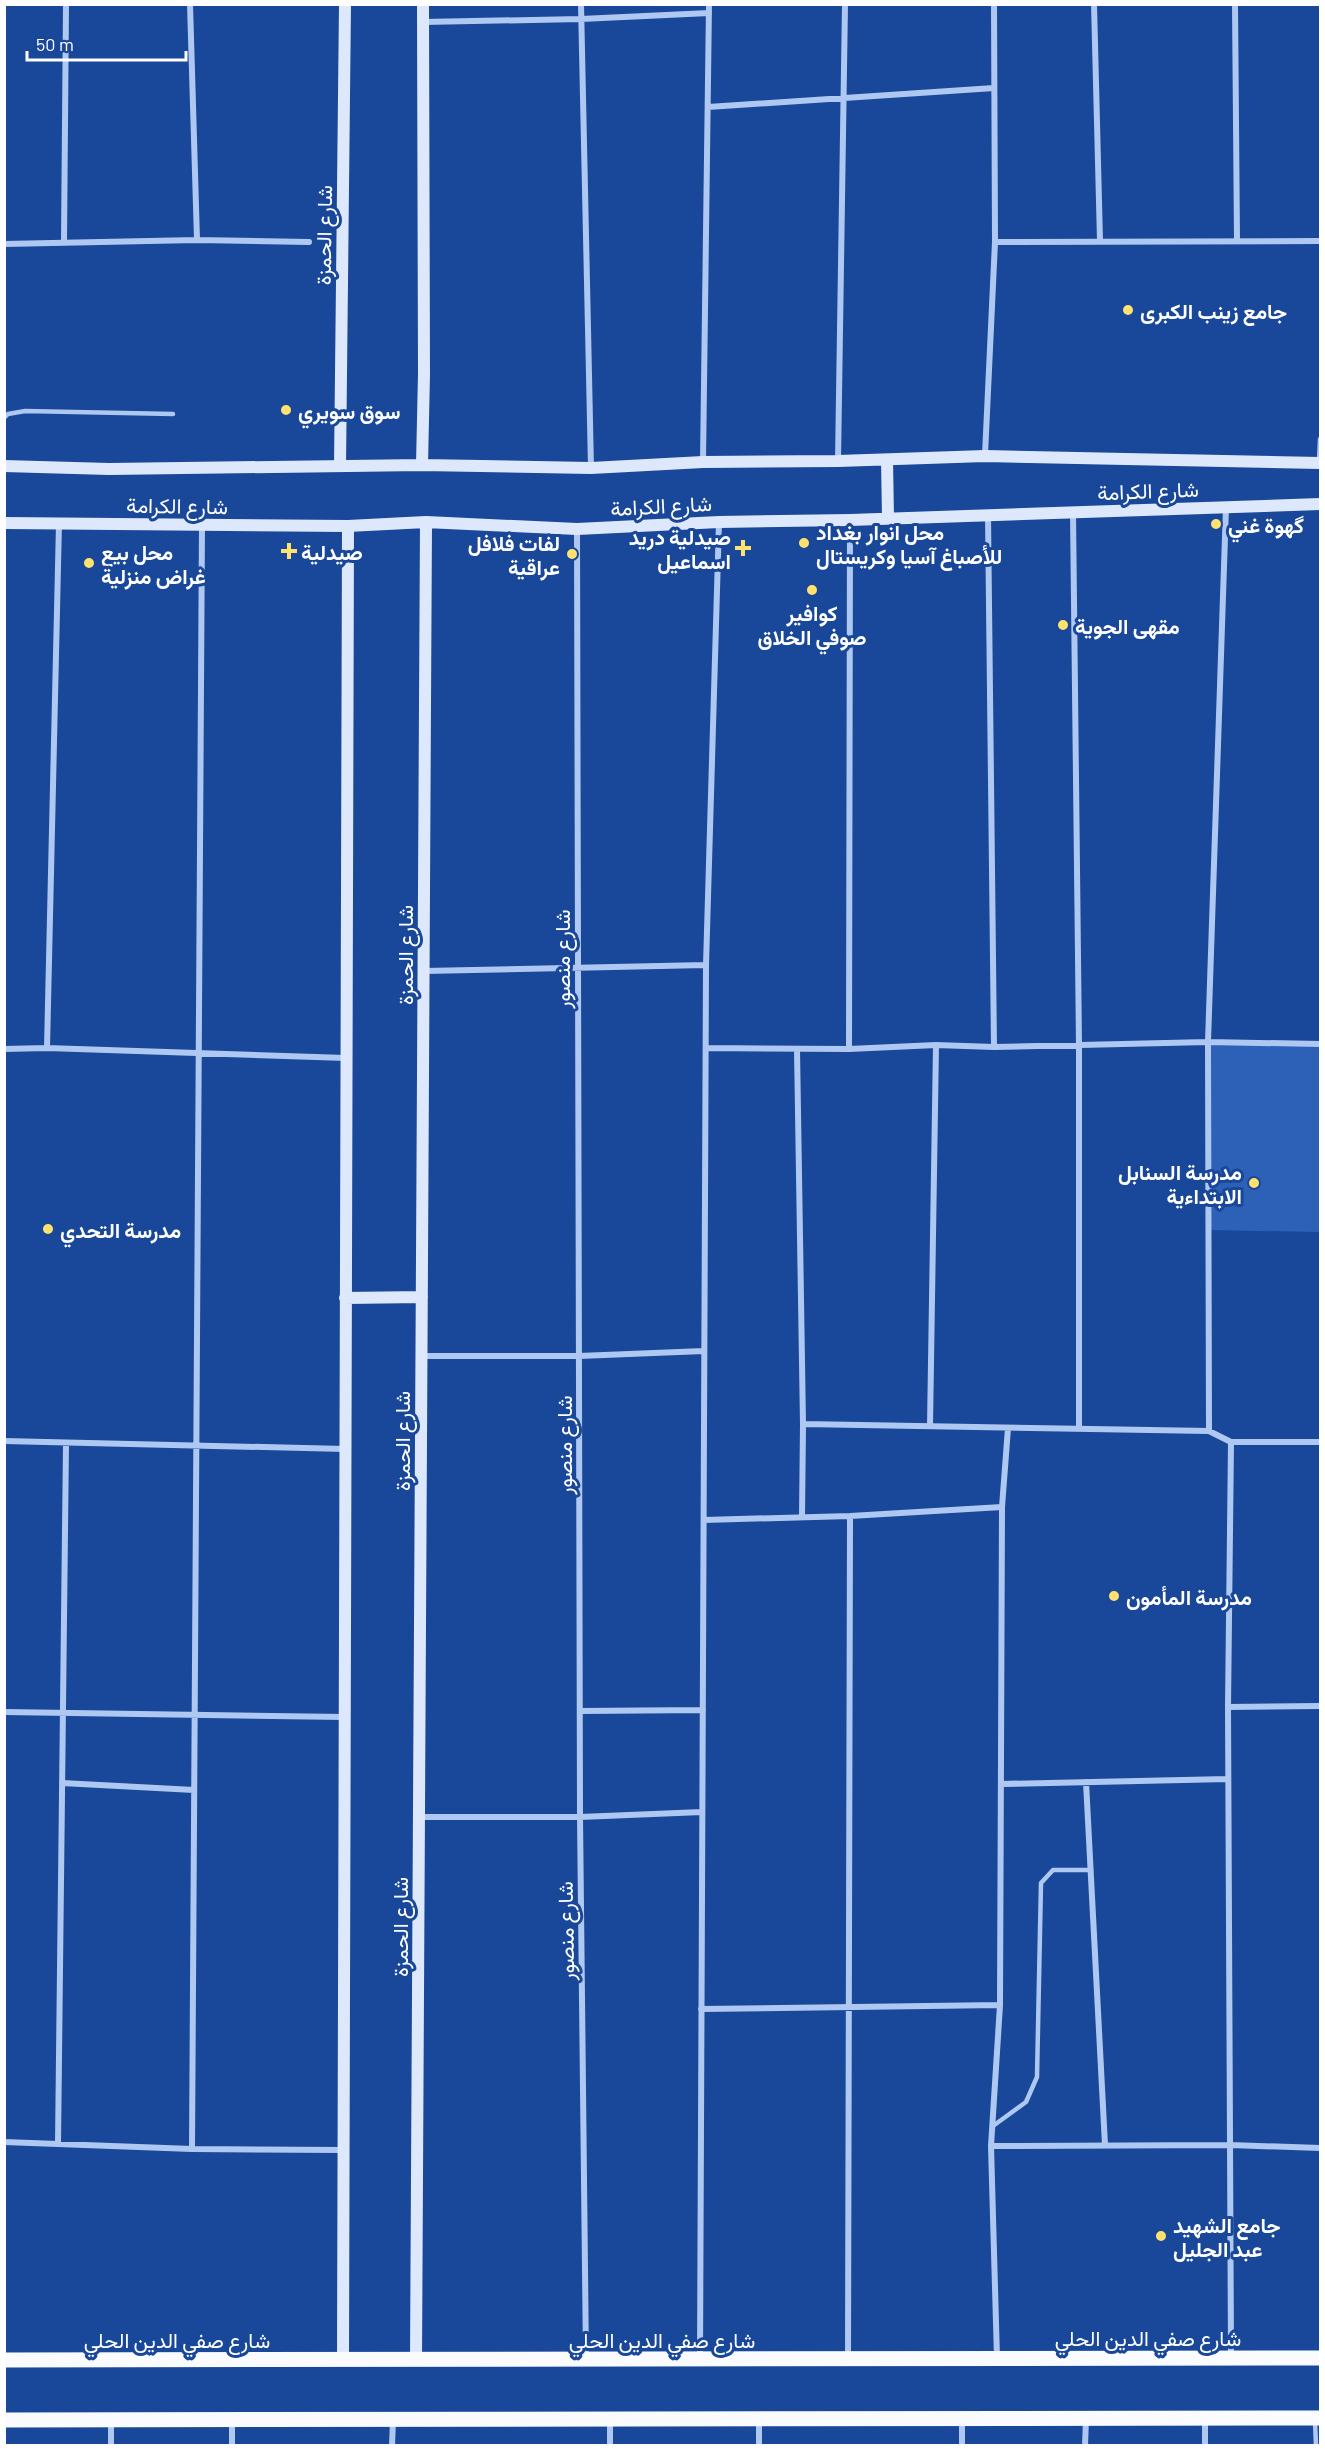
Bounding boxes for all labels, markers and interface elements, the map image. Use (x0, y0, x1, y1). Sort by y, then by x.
scale bar (27, 24, 186, 62)
text: 50 m (36, 33, 74, 55)
street label: شارع الحمزة (310, 185, 339, 285)
place label: جامع زينب الكبرى (1140, 298, 1287, 326)
marker: جامع زينب الكبرى (1121, 303, 1135, 317)
place label: سوق سويري (298, 398, 401, 429)
marker: سوق سويري (279, 403, 293, 417)
street label: شارع الكرامة (1097, 476, 1199, 507)
street label: شارع الكرامة (610, 490, 713, 523)
street label: شارع الكرامة (126, 492, 228, 521)
place label: گهوة غني (1228, 512, 1304, 543)
marker: گهوة غني (1209, 517, 1223, 531)
place label: محل انوار بغداد للأصباغ آسيا وكريستال (816, 519, 1002, 571)
place label: صيدلية دريد اسماعيل (629, 524, 731, 574)
place label: لفات فلافل عراقية (468, 530, 560, 581)
marker: محل انوار بغداد للأصباغ آسيا وكريستال (797, 536, 811, 550)
place label: محل بيع غراض منزلية (101, 539, 206, 590)
place label: صيدلية (301, 539, 363, 565)
marker: صيدلية دريد اسماعيل (736, 541, 750, 555)
marker: صيدلية (282, 544, 296, 558)
marker: لفات فلافل عراقية (565, 547, 579, 561)
marker: محل بيع غراض منزلية (82, 556, 96, 570)
marker: كوافير صوفي الخلاق (805, 583, 819, 597)
place label: كوافير صوفي الخلاق (758, 600, 867, 655)
place label: مقهى الجوية (1075, 613, 1180, 640)
marker: مقهى الجوية (1056, 618, 1070, 632)
street label: شارع الحمزة (392, 905, 420, 1005)
street label: شارع منصور (549, 909, 577, 1010)
place label: مدرسة السنابل الابتداءية (1118, 1159, 1242, 1209)
marker: مدرسة السنابل الابتداءية (1247, 1176, 1261, 1190)
place label: مدرسة التحدي (60, 1217, 181, 1248)
marker: مدرسة التحدي (41, 1222, 55, 1236)
street label: شارع الحمزة (389, 1391, 417, 1491)
street label: شارع منصور (551, 1395, 579, 1496)
place label: مدرسة المأمون (1126, 1584, 1252, 1611)
marker: مدرسة المأمون (1107, 1589, 1121, 1603)
street label: شارع الحمزة (387, 1877, 415, 1977)
street label: شارع منصور (552, 1881, 581, 1982)
place label: جامع الشهيد عبد الجليل (1173, 2212, 1280, 2262)
marker: جامع الشهيد عبد الجليل (1154, 2229, 1168, 2243)
street label: شارع صفي الدين الحلي (1055, 2325, 1241, 2356)
street label: شارع صفي الدين الحلي (84, 2327, 270, 2358)
street label: شارع صفي الدين الحلي (569, 2327, 755, 2358)

